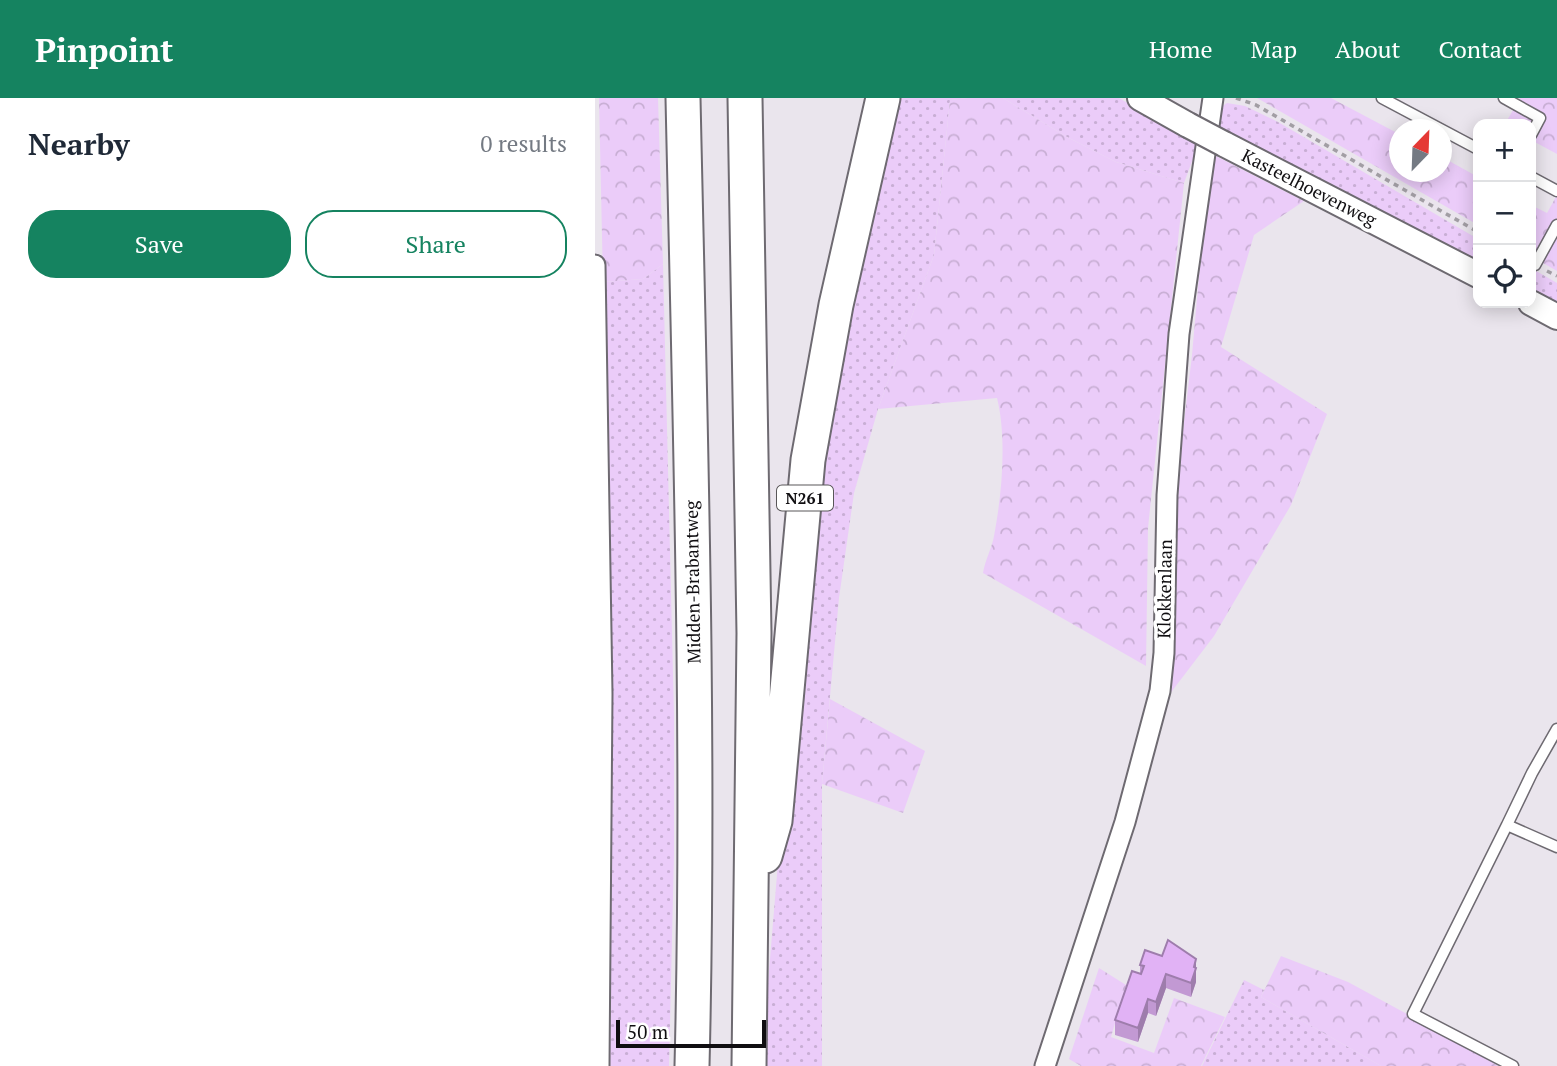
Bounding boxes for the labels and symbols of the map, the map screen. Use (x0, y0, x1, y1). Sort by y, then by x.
north arrow (1389, 119, 1452, 182)
street label: Kasteelhoevenweg (1238, 143, 1381, 232)
road number: N261 (777, 486, 833, 510)
street label: Midden-Brabantweg (679, 500, 705, 664)
street label: Klokkenlaan (1151, 539, 1177, 639)
scale bar (616, 1017, 767, 1049)

